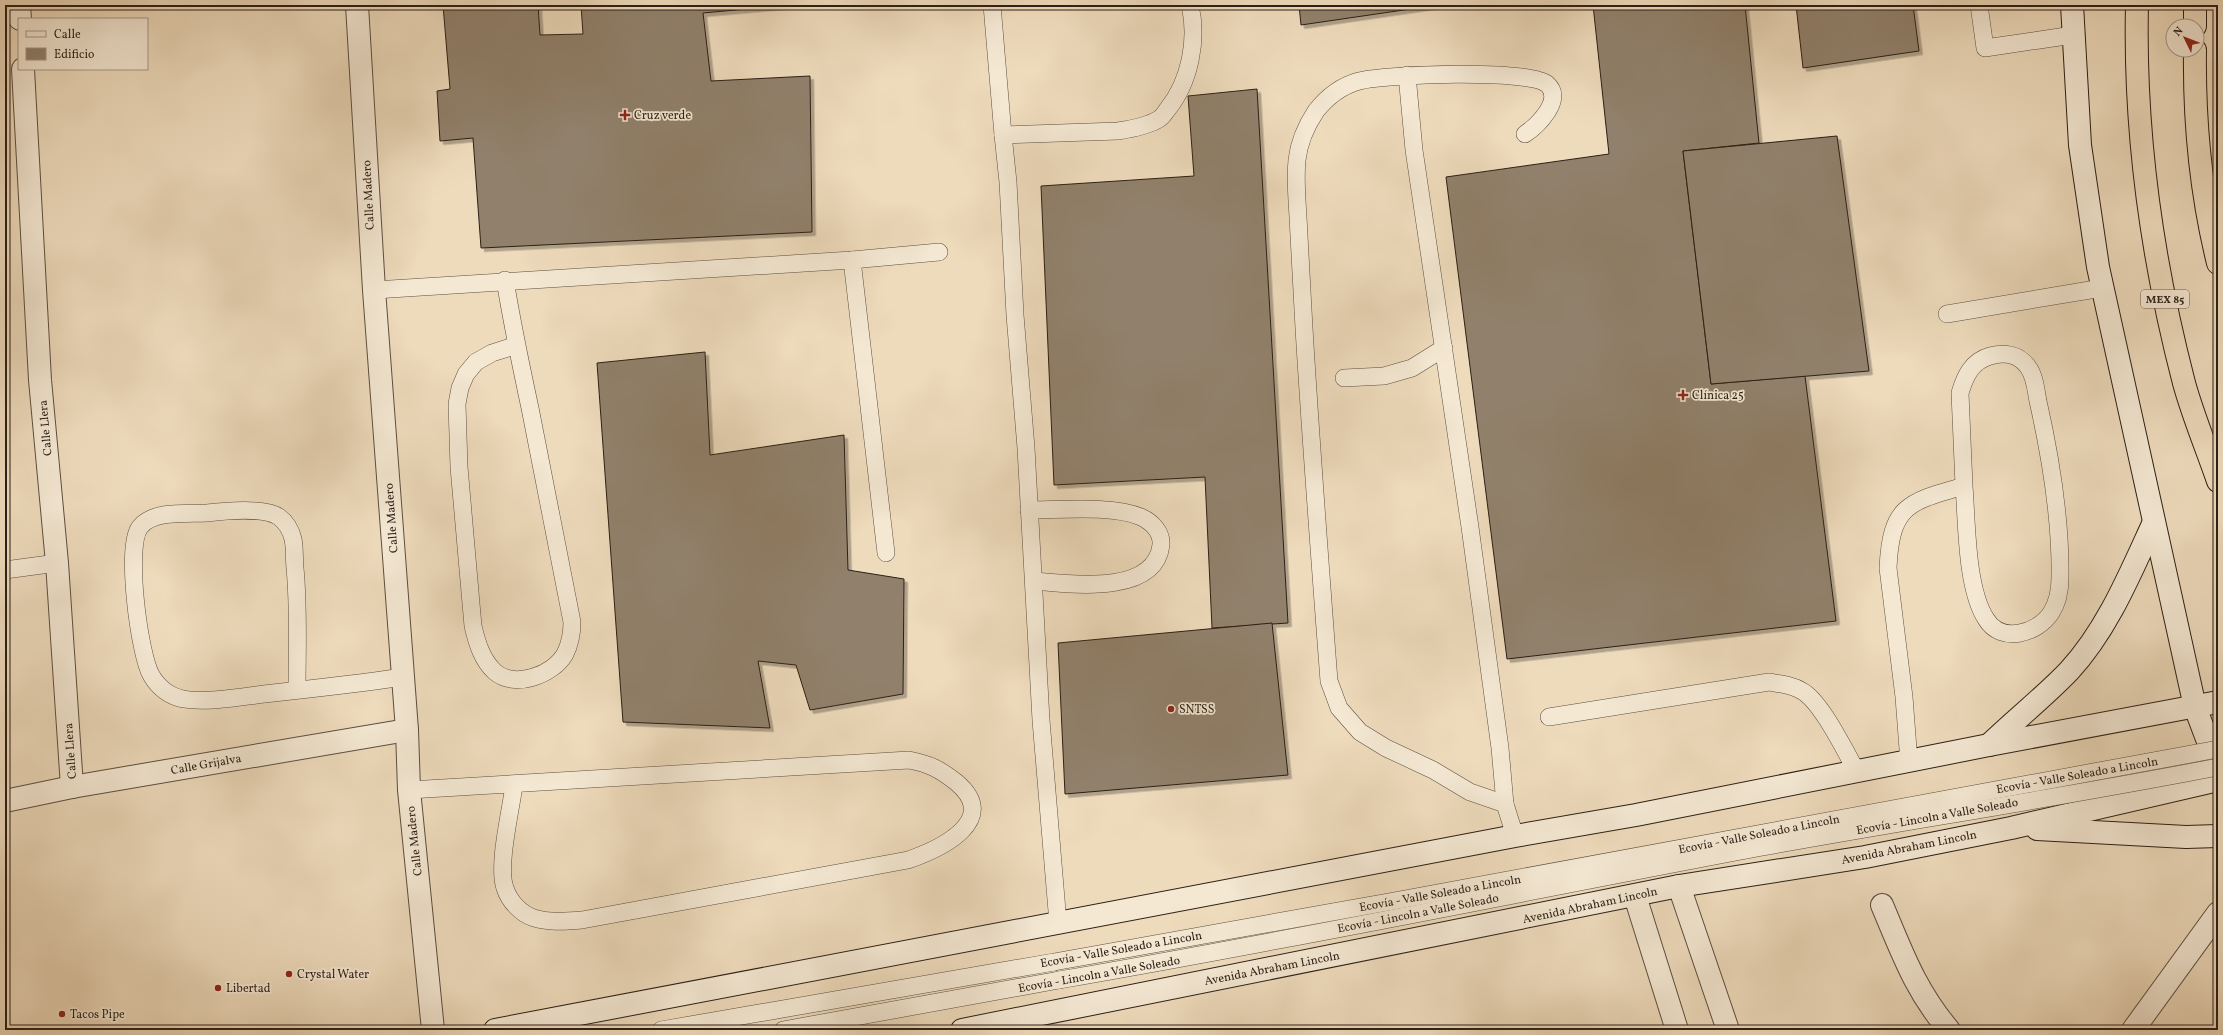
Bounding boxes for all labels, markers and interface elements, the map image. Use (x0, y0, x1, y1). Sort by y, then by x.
legend (18, 18, 148, 70)
north arrow (2165, 18, 2205, 58)
text: N (2171, 24, 2187, 40)
text: Calle (54, 27, 81, 43)
text: Edificio (54, 47, 94, 63)
place label: Cruz verde (634, 108, 691, 124)
marker: Cruz verde (619, 109, 631, 121)
street label: Calle Madero (359, 160, 379, 230)
road number: MEX 85 (2141, 290, 2189, 308)
place label: Clínica 25 (1692, 388, 1744, 404)
marker: Clínica 25 (1677, 389, 1689, 401)
street label: Calle Llera (36, 399, 56, 457)
street label: Calle Madero (382, 482, 402, 553)
place label: SNTSS (1179, 702, 1214, 718)
marker: SNTSS (1166, 704, 1176, 714)
street label: Calle Llera (61, 722, 81, 779)
street label: Calle Grijalva (170, 751, 243, 779)
street label: Ecovía - Valle Soleado a Lincoln (1995, 754, 2159, 798)
street label: Ecovía - Lincoln a Valle Soleado (1855, 795, 2019, 839)
street label: Calle Madero (403, 805, 427, 877)
street label: Ecovía - Valle Soleado a Lincoln (1677, 811, 1841, 858)
street label: Avenida Abraham Lincoln (1840, 827, 1978, 869)
street label: Ecovía - Valle Soleado a Lincoln (1358, 872, 1522, 916)
street label: Avenida Abraham Lincoln (1521, 884, 1659, 928)
street label: Ecovía - Lincoln a Valle Soleado (1336, 890, 1500, 937)
street label: Ecovía - Valle Soleado a Lincoln (1039, 928, 1203, 972)
street label: Avenida Abraham Lincoln (1203, 948, 1341, 990)
street label: Ecovía - Lincoln a Valle Soleado (1017, 953, 1181, 997)
place label: Crystal Water (297, 967, 369, 983)
marker: Crystal Water (284, 969, 294, 979)
place label: Libertad (226, 981, 271, 997)
marker: Libertad (213, 983, 223, 993)
place label: Tacos Pipe (70, 1007, 125, 1023)
marker: Tacos Pipe (57, 1009, 67, 1019)

